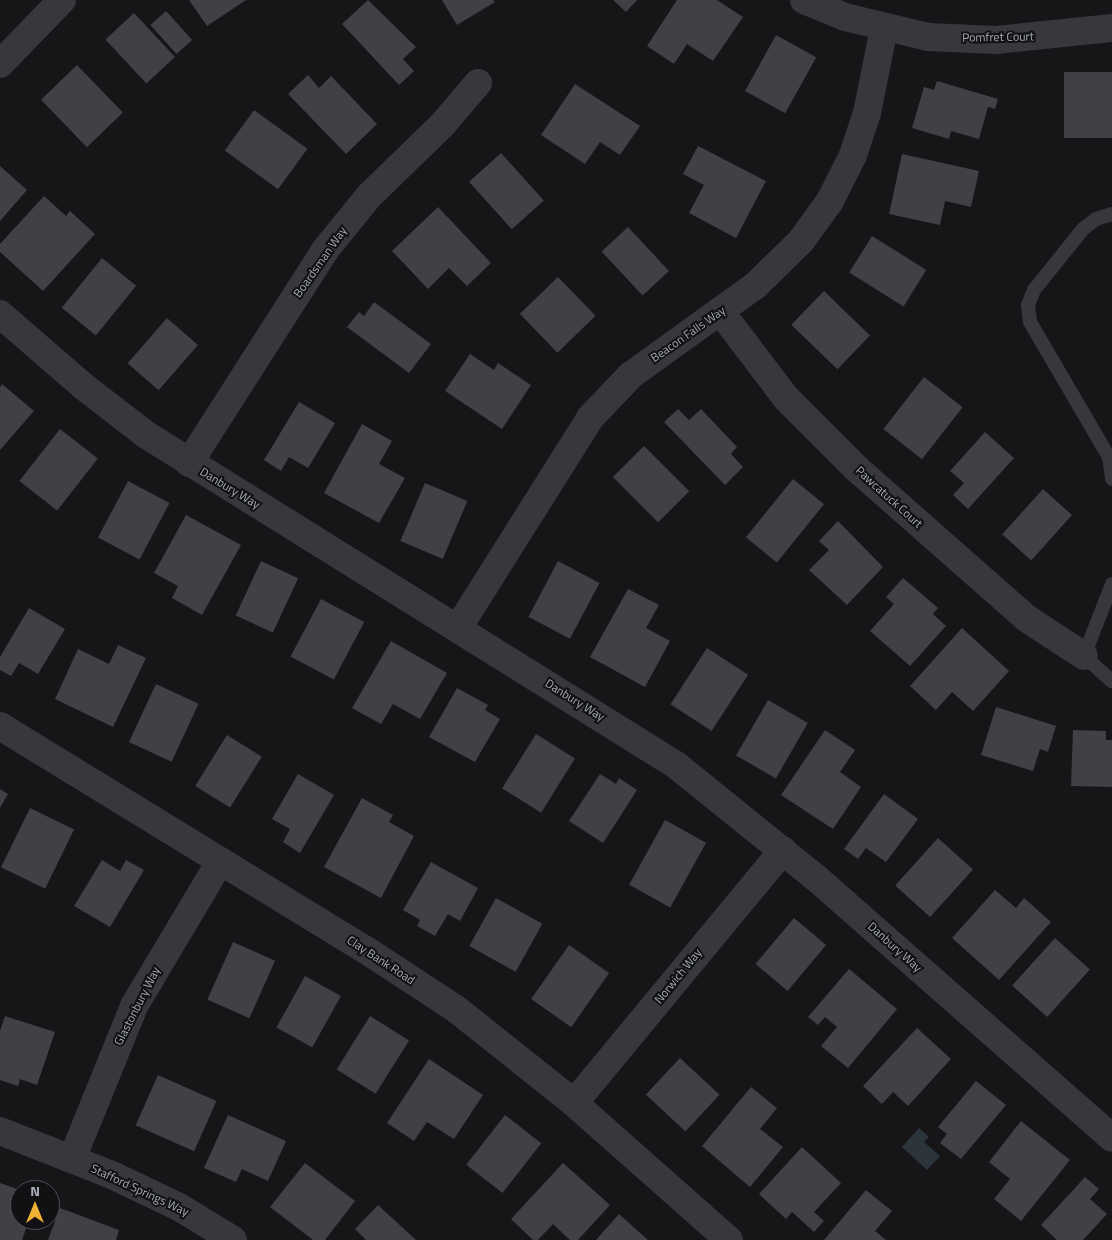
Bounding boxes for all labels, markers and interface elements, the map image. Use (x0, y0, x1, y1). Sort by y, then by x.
street label: Pomfret Court (962, 29, 1034, 45)
street label: Boardsman Way (290, 224, 350, 300)
street label: Beacon Falls Way (648, 303, 728, 365)
street label: Pawcatuck Court (853, 463, 925, 531)
street label: Danbury Way (197, 464, 263, 512)
street label: Danbury Way (542, 676, 608, 724)
street label: Danbury Way (865, 919, 925, 975)
street label: Clay Bank Road (344, 933, 418, 987)
street label: Norwich Way (651, 946, 705, 1006)
street label: Glastonbury Way (111, 964, 163, 1048)
street label: Stafford Springs Way (89, 1161, 191, 1219)
north arrow (10, 1180, 60, 1230)
text: N (30, 1180, 40, 1201)

